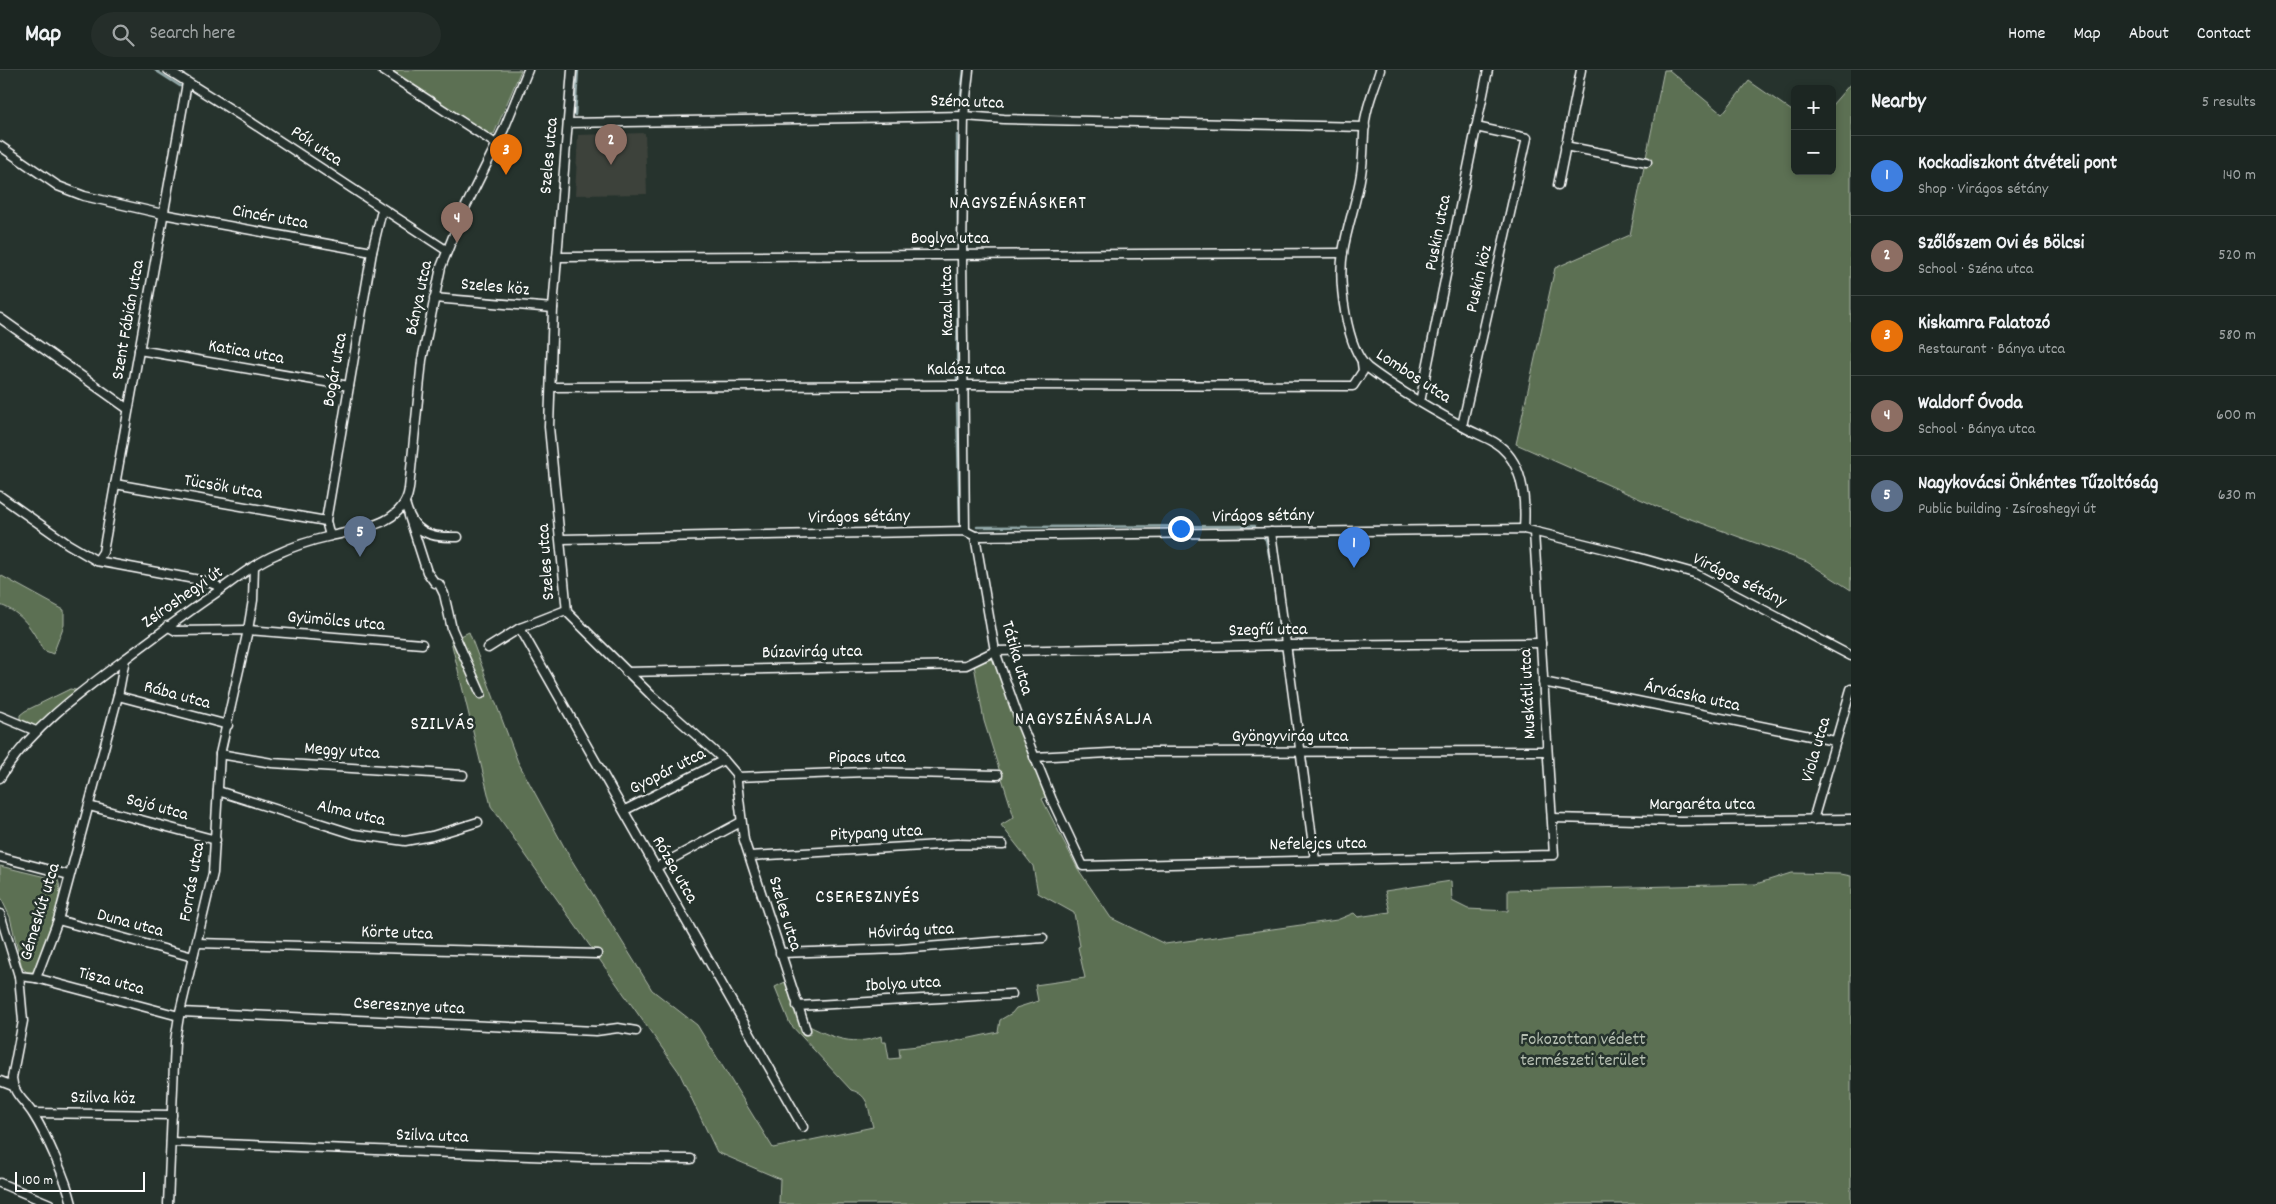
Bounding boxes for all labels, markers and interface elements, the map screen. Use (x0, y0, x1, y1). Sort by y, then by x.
search box (91, 12, 441, 57)
text: Map (25, 18, 61, 52)
icon: search (109, 21, 137, 49)
text: Search here (149, 21, 235, 48)
text: Home (2008, 22, 2045, 47)
text: Map (2073, 22, 2101, 47)
text: About (2129, 22, 2169, 47)
text: Contact (2197, 22, 2251, 47)
map controls (1791, 85, 1836, 175)
button: + (1791, 85, 1836, 130)
text: Nearby (1871, 88, 1926, 118)
street label: Széna utca (930, 89, 1005, 117)
text: 5 results (2202, 91, 2256, 114)
street label: Szeles utca (534, 116, 566, 195)
street label: Pók utca (285, 120, 347, 174)
pin: 2 (595, 124, 627, 165)
button: − (1791, 130, 1836, 175)
pin: 3 (490, 134, 522, 175)
text: Kockadiszkont átvételi pont (1918, 151, 2117, 178)
text: 1 (1885, 164, 1889, 187)
text: 140 m (2222, 164, 2256, 187)
text: Shop · Virágos sétány (1918, 178, 2048, 201)
district label: NAGYSZÉNÁSKERT (949, 191, 1087, 218)
street label: Puskin utca (1419, 192, 1459, 273)
street label: Cincér utca (230, 199, 310, 237)
pin: 4 (441, 202, 473, 243)
street label: Boglya utca (911, 227, 990, 252)
text: Szőlőszem Ovi és Bölcsi (1918, 231, 2084, 258)
street label: Puskin köz (1460, 242, 1500, 315)
text: 2 (1884, 244, 1891, 267)
text: 520 m (2218, 244, 2256, 267)
street label: Szent Fábián utca (106, 258, 152, 382)
street label: Bánya utca (400, 258, 440, 338)
text: School · Széna utca (1918, 258, 2033, 281)
street label: Kazal utca (935, 265, 961, 336)
street label: Szeles köz (460, 273, 531, 303)
text: Kiskamra Falatozó (1918, 311, 2050, 338)
text: 3 (1883, 324, 1891, 347)
text: 580 m (2219, 324, 2256, 347)
street label: Bogár utca (317, 331, 355, 409)
street label: Katica utca (206, 334, 286, 372)
text: Restaurant · Bánya utca (1918, 338, 2065, 361)
street label: Lombos utca (1370, 343, 1456, 411)
street label: Kalász utca (927, 358, 1006, 383)
text: Waldorf Óvoda (1918, 391, 2022, 418)
text: 4 (1884, 404, 1890, 427)
text: 600 m (2216, 404, 2256, 427)
text: School · Bánya utca (1918, 418, 2035, 441)
street label: Tücsök utca (182, 469, 265, 507)
text: Nagykovácsi Önkéntes Tűzoltóság (1918, 471, 2158, 498)
text: 5 (1883, 484, 1891, 507)
text: 630 m (2218, 484, 2256, 507)
text: Public building · Zsíroshegyi út (1918, 498, 2096, 521)
street label: Virágos sétány (1212, 504, 1315, 530)
street label: Virágos sétány (808, 505, 911, 531)
pin: 5 (344, 516, 376, 557)
your location (1168, 516, 1194, 542)
street label: Szeles utca (532, 522, 562, 601)
pin: 1 (1338, 527, 1370, 568)
street label: Virágos sétány (1688, 547, 1791, 615)
street label: Zsíroshegyi út (137, 561, 229, 635)
street label: Gyümölcs utca (286, 605, 386, 639)
street label: Tátika utca (993, 618, 1039, 699)
street label: Szegfű utca (1228, 618, 1308, 644)
street label: Búzavirág utca (762, 640, 863, 666)
street label: Muskátli utca (1514, 648, 1544, 740)
street label: Rába utca (141, 675, 214, 717)
street label: Árvácska utca (1642, 675, 1743, 719)
district label: NAGYSZÉNÁSALJA (1015, 707, 1153, 734)
district label: SZILVÁS (411, 712, 475, 739)
street label: Viola utca (1796, 714, 1838, 786)
street label: Gyöngyvirág utca (1232, 725, 1349, 750)
street label: Meggy utca (303, 737, 381, 767)
street label: Gyopár utca (626, 742, 711, 802)
street label: Pipacs utca (828, 746, 906, 771)
street label: Sajó utca (123, 788, 191, 828)
street label: Margaréta utca (1649, 793, 1755, 818)
street label: Alma utca (315, 794, 388, 834)
street label: Pitypang utca (829, 819, 923, 849)
street label: Rózsa utca (645, 832, 704, 909)
street label: Nefelejcs utca (1269, 832, 1367, 858)
street label: Forrás utca (174, 840, 212, 924)
street label: Gémeskút utca (14, 860, 68, 964)
street label: Szeles utca (761, 874, 807, 955)
district label: CSERESZNYÉS (815, 885, 921, 912)
street label: Duna utca (94, 903, 167, 945)
street label: Hóvirág utca (868, 917, 955, 947)
street label: Körte utca (361, 920, 434, 948)
street label: Tisza utca (75, 961, 147, 1003)
street label: Ibolya utca (865, 971, 942, 999)
street label: Cseresznye utca (353, 992, 466, 1022)
park label: Fokozottan védett természeti terület (1520, 1028, 1646, 1074)
street label: Szilva köz (70, 1086, 136, 1112)
street label: Szilva utca (395, 1123, 469, 1151)
scale bar (15, 1169, 145, 1192)
text: 100 m (22, 1171, 53, 1191)

